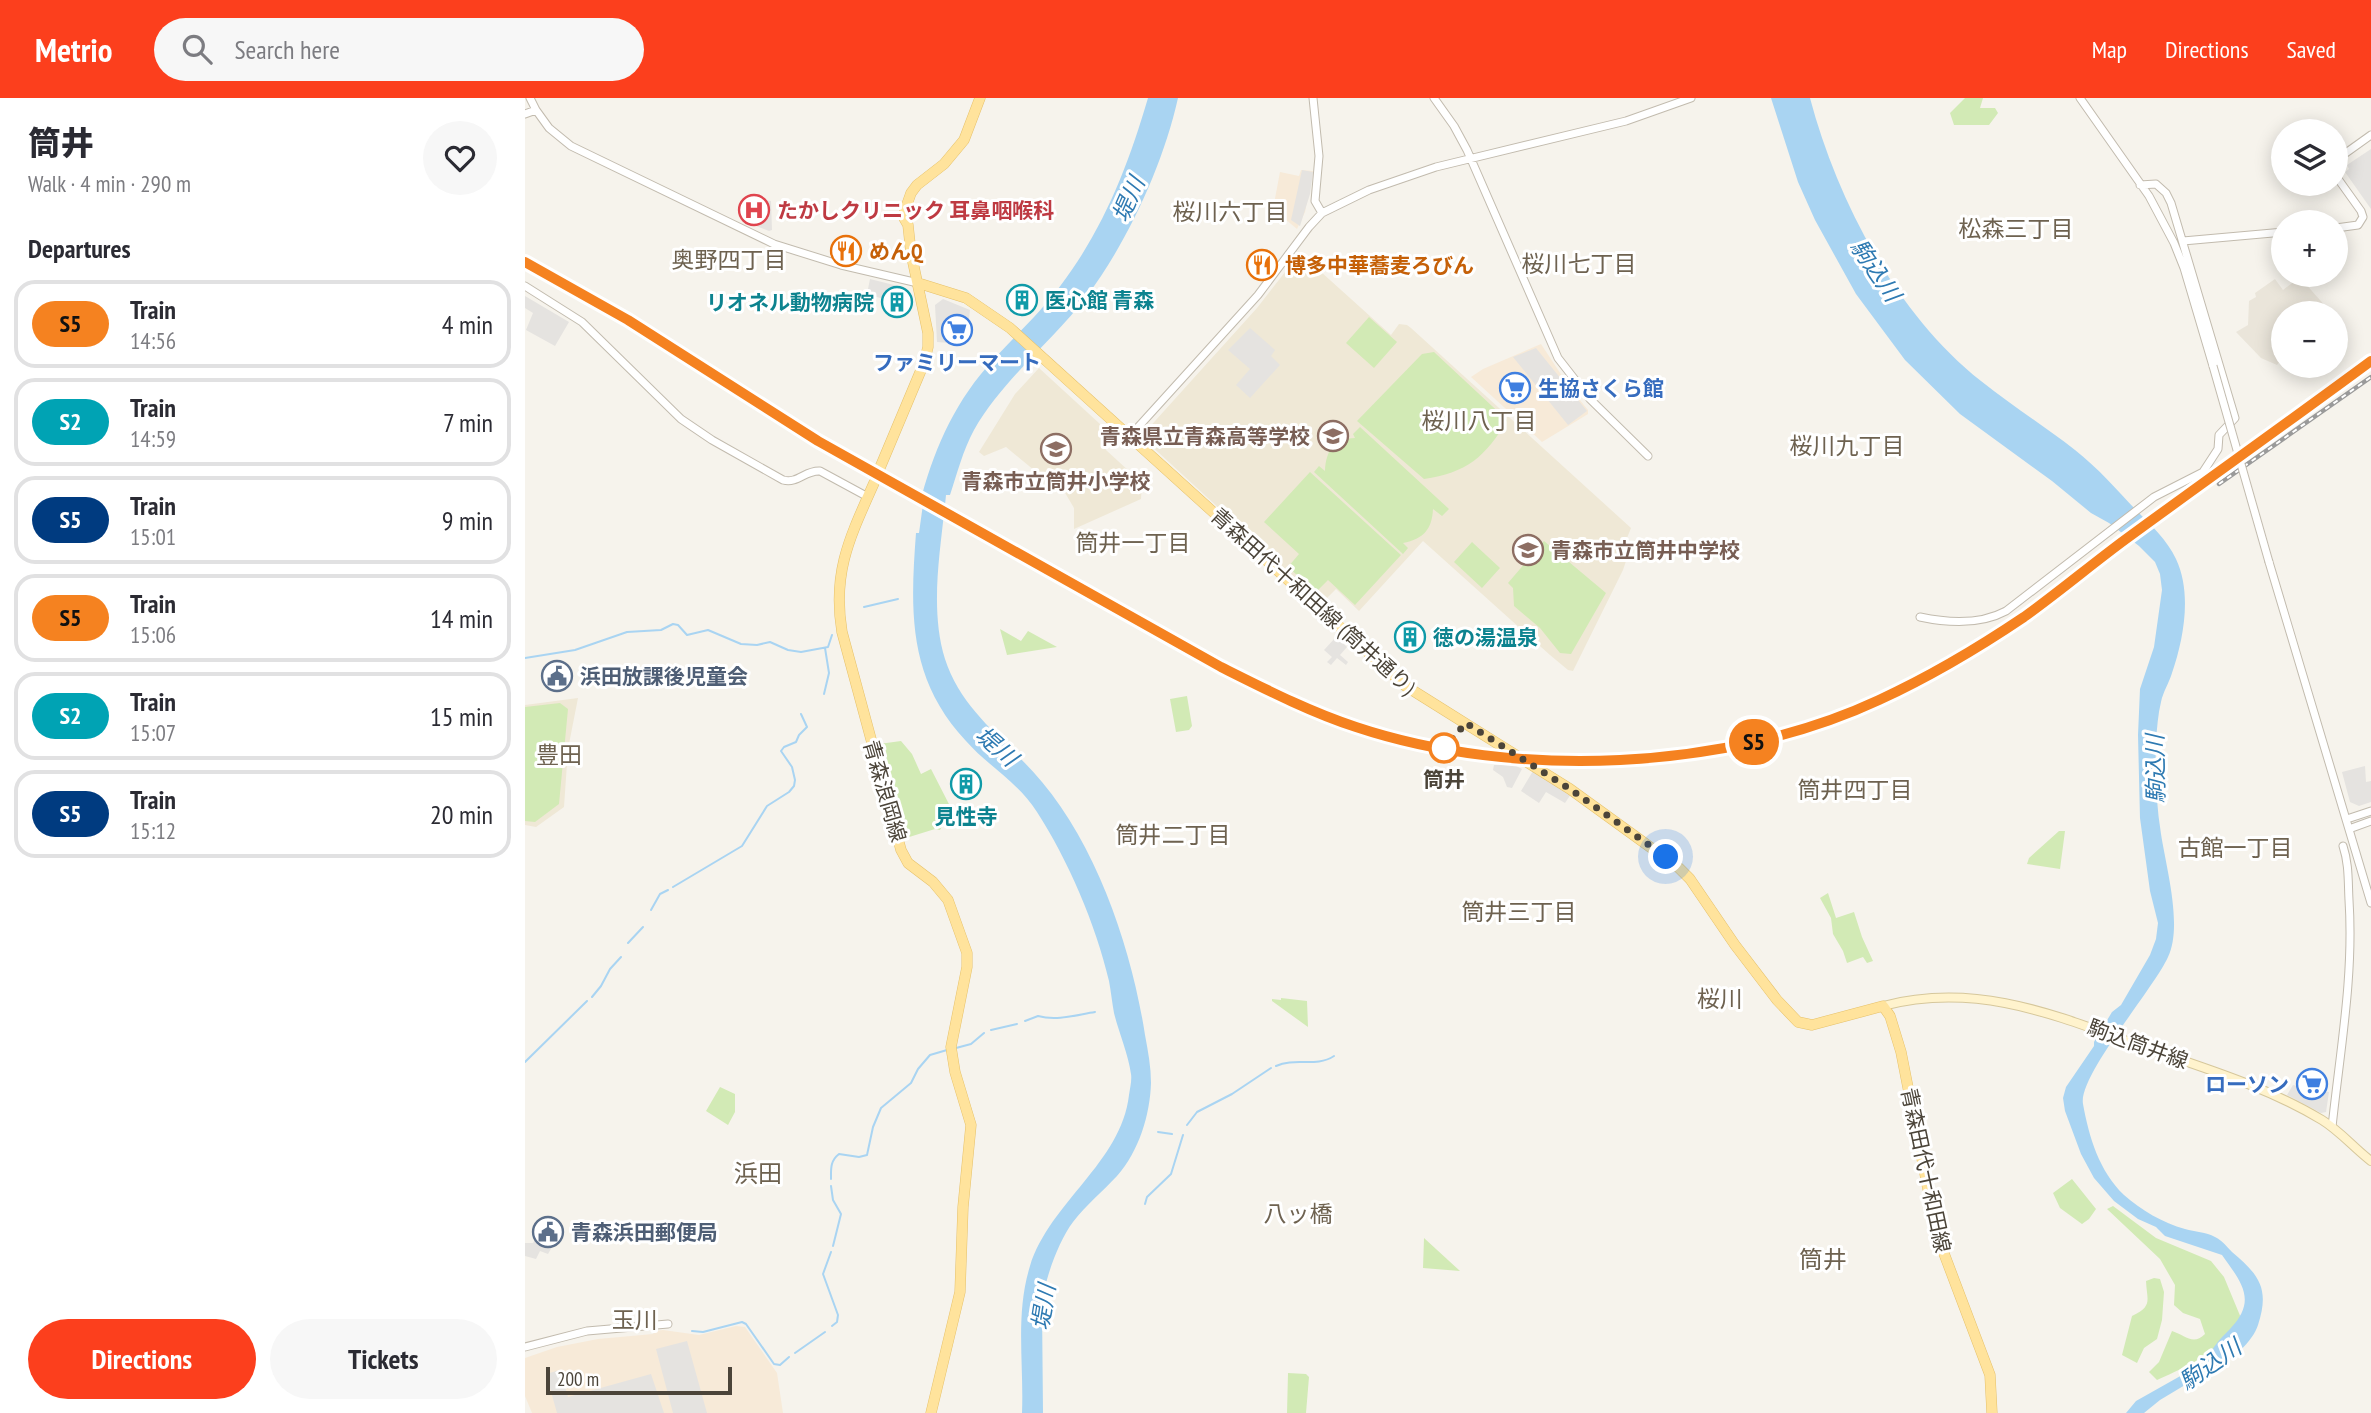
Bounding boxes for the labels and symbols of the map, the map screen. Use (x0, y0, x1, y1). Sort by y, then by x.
water label: 堤川 (1105, 169, 1152, 226)
hospital icon: たかしクリニック 耳鼻咽喉科 (737, 193, 771, 227)
place label: たかしクリニック 耳鼻咽喉科 (777, 197, 1054, 224)
district label: 桜川六丁目 (1173, 197, 1288, 226)
district label: 松森三丁目 (1959, 214, 2074, 243)
water label: 駒込川 (1845, 233, 1909, 309)
restaurant icon: めんQ (829, 234, 863, 268)
place label: めんQ (869, 238, 924, 265)
district label: 奥野四丁目 (672, 245, 787, 274)
restaurant icon: 博多中華蕎麦ろびん (1245, 248, 1279, 282)
district label: 桜川七丁目 (1522, 249, 1637, 278)
place label: 博多中華蕎麦ろびん (1285, 252, 1474, 279)
building icon: 医心館 青森 (1005, 283, 1039, 317)
building icon: リオネル動物病院 (880, 285, 914, 319)
place label: 医心館 青森 (1045, 287, 1154, 314)
place label: リオネル動物病院 (706, 289, 874, 316)
supermarket icon: ファミリーマート (940, 313, 974, 347)
place label: ファミリーマート (873, 349, 1041, 376)
supermarket icon: 生協さくら館 (1498, 371, 1532, 405)
place label: 生協さくら館 (1538, 375, 1664, 402)
district label: 桜川八丁目 (1422, 406, 1537, 435)
school or university icon: 青森県立青森高等学校 (1316, 419, 1350, 453)
place label: 青森県立青森高等学校 (1100, 423, 1310, 450)
district label: 桜川九丁目 (1790, 431, 1905, 460)
school or university icon: 青森市立筒井小学校 (1039, 432, 1073, 466)
place label: 青森市立筒井小学校 (962, 468, 1151, 495)
street label: 青森田代十和田線 (筒井通り) (1205, 502, 1421, 700)
district label: 筒井一丁目 (1076, 528, 1191, 557)
school or university icon: 青森市立筒井中学校 (1511, 533, 1545, 567)
place label: 青森市立筒井中学校 (1551, 537, 1740, 564)
building icon: 徳の湯温泉 (1393, 620, 1427, 654)
place label: 徳の湯温泉 (1433, 624, 1538, 651)
public building icon: 浜田放課後児童会 (540, 659, 574, 693)
place label: 浜田放課後児童会 (580, 663, 748, 690)
line badge: S5 (1723, 719, 1785, 765)
water label: 堤川 (970, 720, 1026, 774)
water label: 駒込川 (2140, 731, 2170, 804)
marker: 筒井 (1429, 733, 1459, 763)
street label: 青森浪岡線 (858, 737, 912, 845)
district label: 豊田 (536, 740, 582, 769)
place label: 筒井 (1423, 766, 1465, 793)
building icon: 見性寺 (949, 767, 983, 801)
district label: 筒井四丁目 (1798, 775, 1913, 804)
place label: 見性寺 (935, 803, 998, 830)
district label: 筒井二丁目 (1116, 820, 1231, 849)
district label: 古館一丁目 (2178, 833, 2293, 862)
your location (1648, 839, 1683, 874)
district label: 筒井三丁目 (1462, 897, 1577, 926)
district label: 桜川 (1697, 984, 1743, 1013)
street label: 駒込筒井線 (2084, 1013, 2192, 1075)
supermarket icon: ローソン (2295, 1067, 2329, 1101)
place label: ローソン (2205, 1071, 2289, 1098)
street label: 青森田代十和田線 (1895, 1085, 1957, 1255)
district label: 浜田 (734, 1158, 782, 1189)
district label: 八ッ橋 (1264, 1199, 1333, 1228)
public building icon: 青森浜田郵便局 (531, 1215, 565, 1249)
place label: 青森浜田郵便局 (571, 1219, 718, 1246)
district label: 筒井 (1799, 1244, 1847, 1275)
water label: 堤川 (1025, 1279, 1061, 1332)
district label: 玉川 (612, 1305, 658, 1334)
water label: 駒込川 (2173, 1331, 2249, 1396)
scale bar (546, 1364, 731, 1396)

